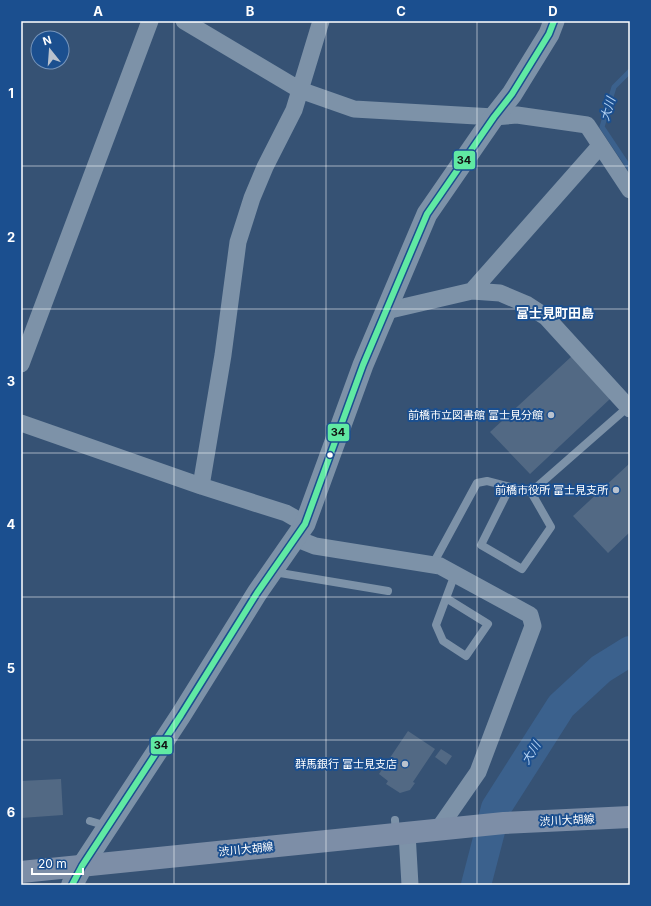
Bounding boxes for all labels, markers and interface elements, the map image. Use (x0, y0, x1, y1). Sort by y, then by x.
text: A (93, 3, 103, 19)
text: B (246, 3, 255, 19)
text: C (396, 3, 406, 19)
text: D (548, 3, 558, 19)
north arrow (30, 30, 70, 70)
text: N (41, 33, 53, 48)
text: 1 (8, 85, 14, 101)
water label: 大川 (597, 93, 619, 123)
line badge: 34 (453, 150, 476, 170)
text: 34 (457, 153, 471, 167)
text: 2 (7, 229, 15, 245)
district label: 富士見町田島 (516, 305, 594, 321)
text: 3 (7, 373, 15, 389)
place label: 前橋市立図書館 富士見分館 (408, 408, 543, 422)
marker: 前橋市立図書館 富士見分館 (546, 410, 556, 420)
line badge: 34 (327, 423, 350, 442)
text: 34 (331, 425, 345, 439)
unlabelled marker (325, 450, 335, 460)
place label: 前橋市役所 富士見支所 (495, 483, 609, 497)
marker: 前橋市役所 富士見支所 (611, 485, 621, 495)
text: 4 (7, 516, 16, 532)
text: 5 (7, 660, 15, 676)
line badge: 34 (150, 736, 173, 755)
water label: 大川 (518, 737, 544, 767)
text: 34 (154, 738, 168, 752)
place label: 群馬銀行 富士見支店 (295, 757, 397, 771)
marker: 群馬銀行 富士見支店 (400, 759, 410, 769)
text: 6 (7, 804, 15, 820)
street label: 渋川大胡線 (539, 812, 595, 828)
street label: 渋川大胡線 (218, 839, 274, 859)
scale bar (32, 850, 83, 876)
text: 20 m (38, 856, 67, 871)

